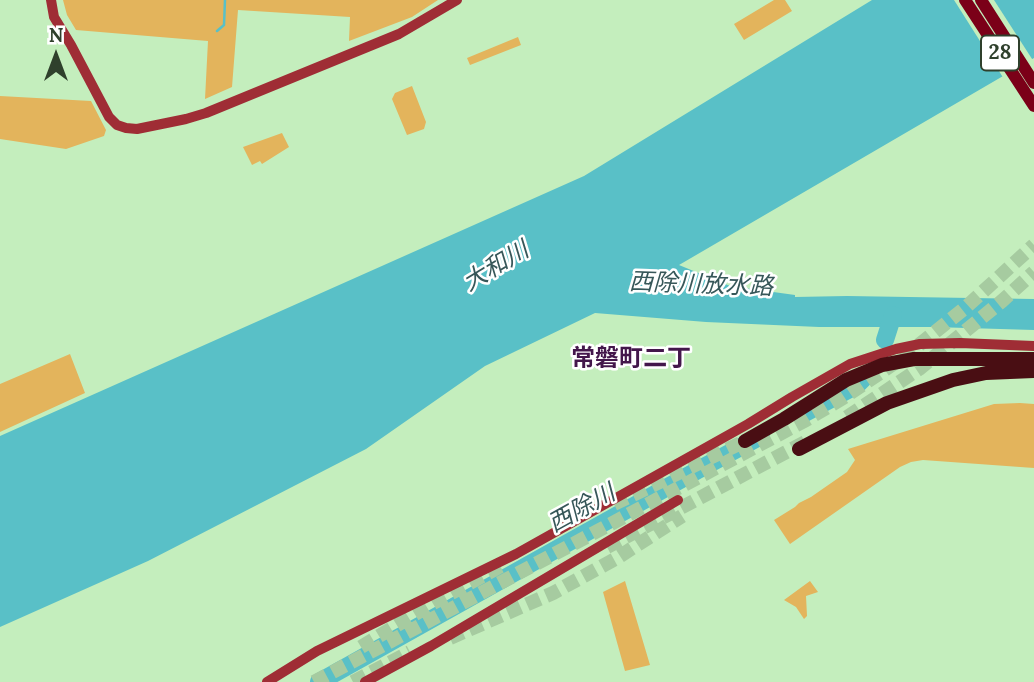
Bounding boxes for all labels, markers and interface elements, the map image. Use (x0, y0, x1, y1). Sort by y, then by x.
north arrow (21, 21, 91, 91)
text: N (49, 23, 63, 47)
road number: 28 (981, 36, 1019, 70)
water label: 大和川 (458, 236, 534, 298)
water label: 西除川放水路 (629, 268, 773, 302)
district label: 常磐町二丁 (571, 345, 691, 373)
water label: 西除川 (544, 479, 620, 539)

